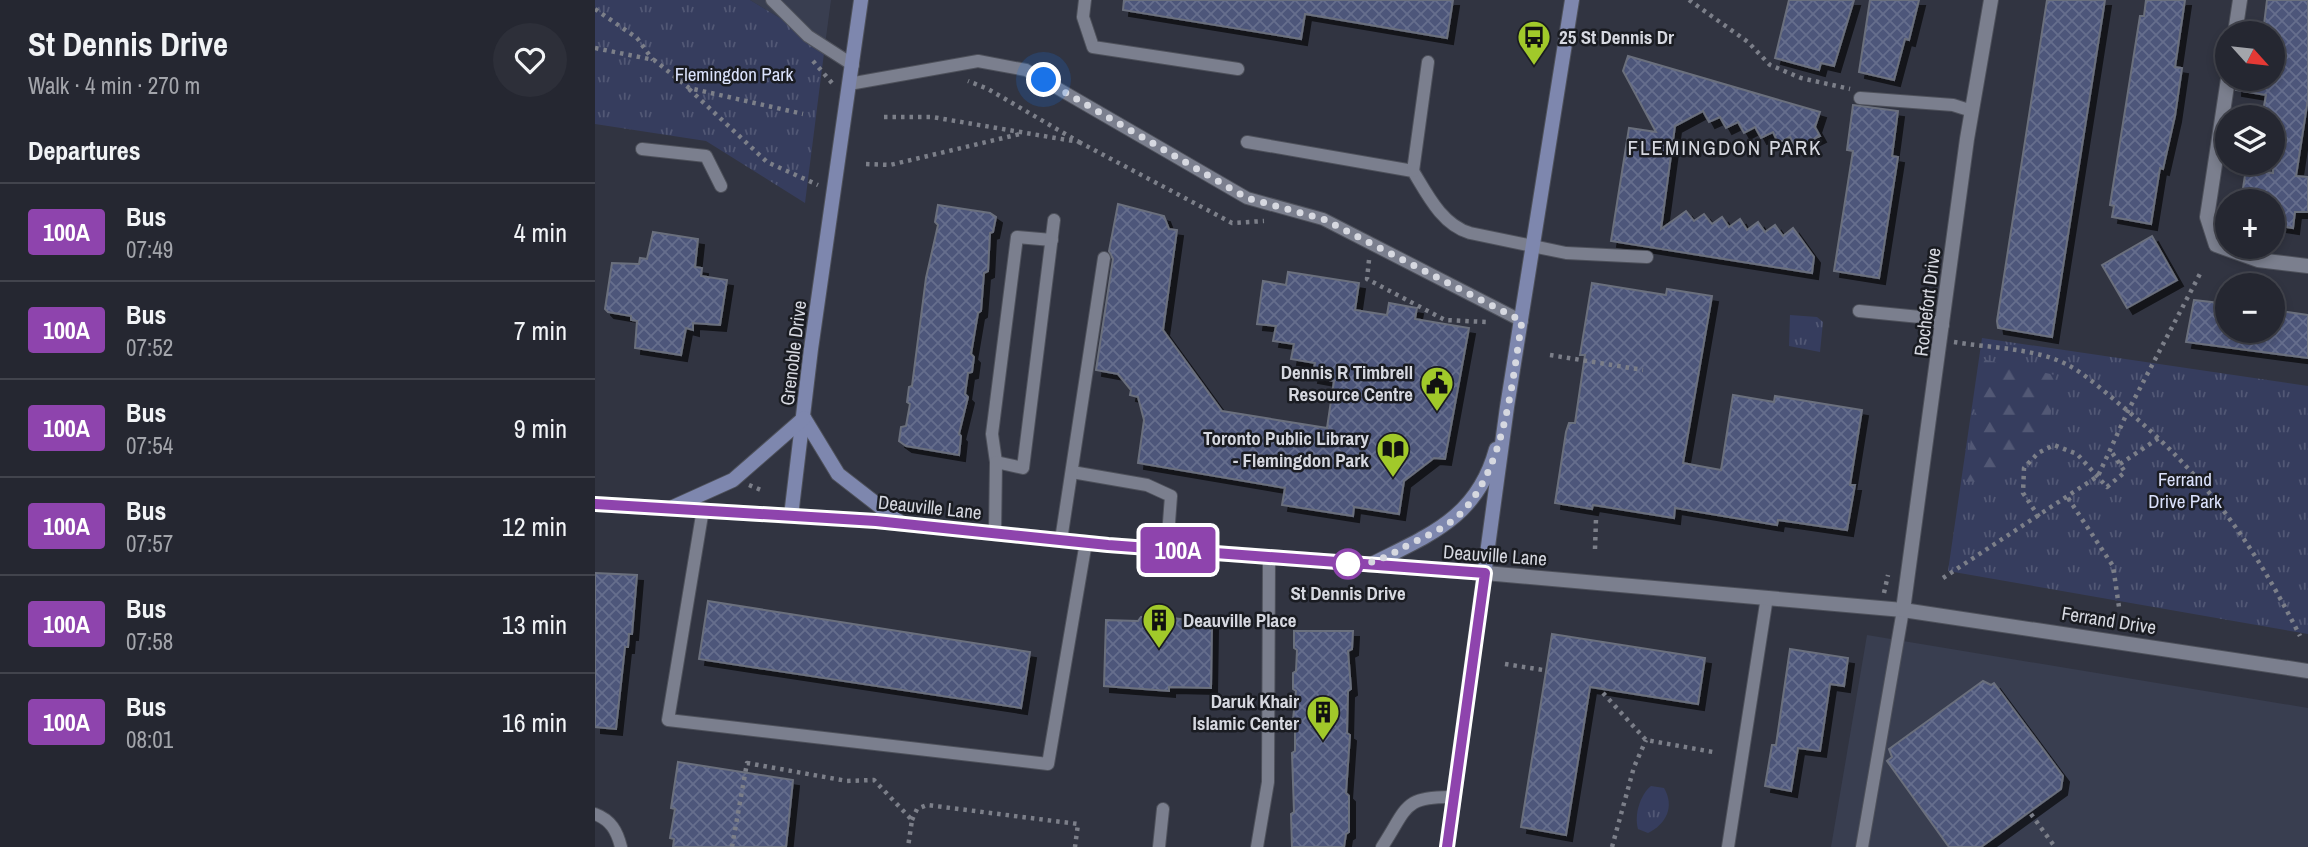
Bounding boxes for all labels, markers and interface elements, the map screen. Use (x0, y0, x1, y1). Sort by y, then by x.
bus stop icon: 25 St Dennis Dr (1515, 18, 1553, 67)
north arrow (2215, 21, 2285, 91)
map controls (2215, 21, 2285, 343)
text: St Dennis Drive (28, 22, 228, 66)
button: heart (493, 23, 567, 97)
place label: 25 St Dennis Dr (1559, 24, 1674, 50)
park label: Flemingdon Park (675, 61, 794, 87)
your location (1026, 62, 1061, 97)
text: Walk · 4 min · 270 m (28, 70, 200, 101)
button: layers (2215, 105, 2285, 175)
text: Departures (28, 133, 141, 168)
district label: FLEMINGDON PARK (1627, 133, 1823, 162)
button: + (2215, 189, 2285, 259)
text: Bus (126, 199, 166, 234)
text: 4 min (514, 215, 567, 250)
text: 100A (43, 216, 90, 248)
text: 07:49 (126, 234, 173, 265)
street label: Rochefort Drive (1907, 246, 1947, 358)
button: − (2215, 273, 2285, 343)
text: Bus (126, 297, 166, 332)
street label: Grenoble Drive (774, 299, 812, 407)
text: 7 min (514, 313, 567, 348)
text: 100A (43, 314, 90, 346)
text: 07:52 (126, 332, 173, 363)
place label: Dennis R Timbrell Resource Centre (1281, 359, 1413, 407)
public building icon: Dennis R Timbrell Resource Centre (1418, 364, 1456, 413)
text: Bus (126, 395, 166, 430)
text: 9 min (514, 411, 567, 446)
text: 100A (43, 412, 90, 444)
place label: Toronto Public Library - Flemingdon Park (1203, 425, 1369, 473)
text: 07:54 (126, 430, 173, 461)
library icon: Toronto Public Library - Flemingdon Park (1374, 430, 1412, 479)
park label: Ferrand Drive Park (2148, 466, 2222, 514)
street label: Deauville Lane (877, 489, 983, 525)
text: Bus (126, 493, 166, 528)
text: 12 min (502, 509, 567, 544)
text: 100A (43, 510, 90, 542)
line badge: 100A (1129, 527, 1227, 573)
text: 07:57 (126, 528, 173, 559)
text: 100A (1154, 534, 1202, 566)
street label: Deauville Lane (1442, 538, 1548, 572)
marker: St Dennis Drive (1333, 549, 1363, 579)
place label: St Dennis Drive (1290, 580, 1406, 606)
text: Bus (126, 591, 166, 626)
street label: Ferrand Drive (2060, 600, 2158, 640)
building icon: Deauville Place (1140, 601, 1178, 650)
text: 13 min (502, 607, 567, 642)
place label: Deauville Place (1183, 607, 1297, 633)
text: 100A (43, 608, 90, 640)
text: 07:58 (126, 626, 173, 657)
place label: Daruk Khair Islamic Center (1192, 688, 1299, 736)
text: Bus (126, 689, 166, 724)
building icon: Daruk Khair Islamic Center (1304, 693, 1342, 742)
text: 16 min (502, 705, 567, 740)
text: 100A (43, 706, 90, 738)
text: 08:01 (126, 724, 173, 755)

